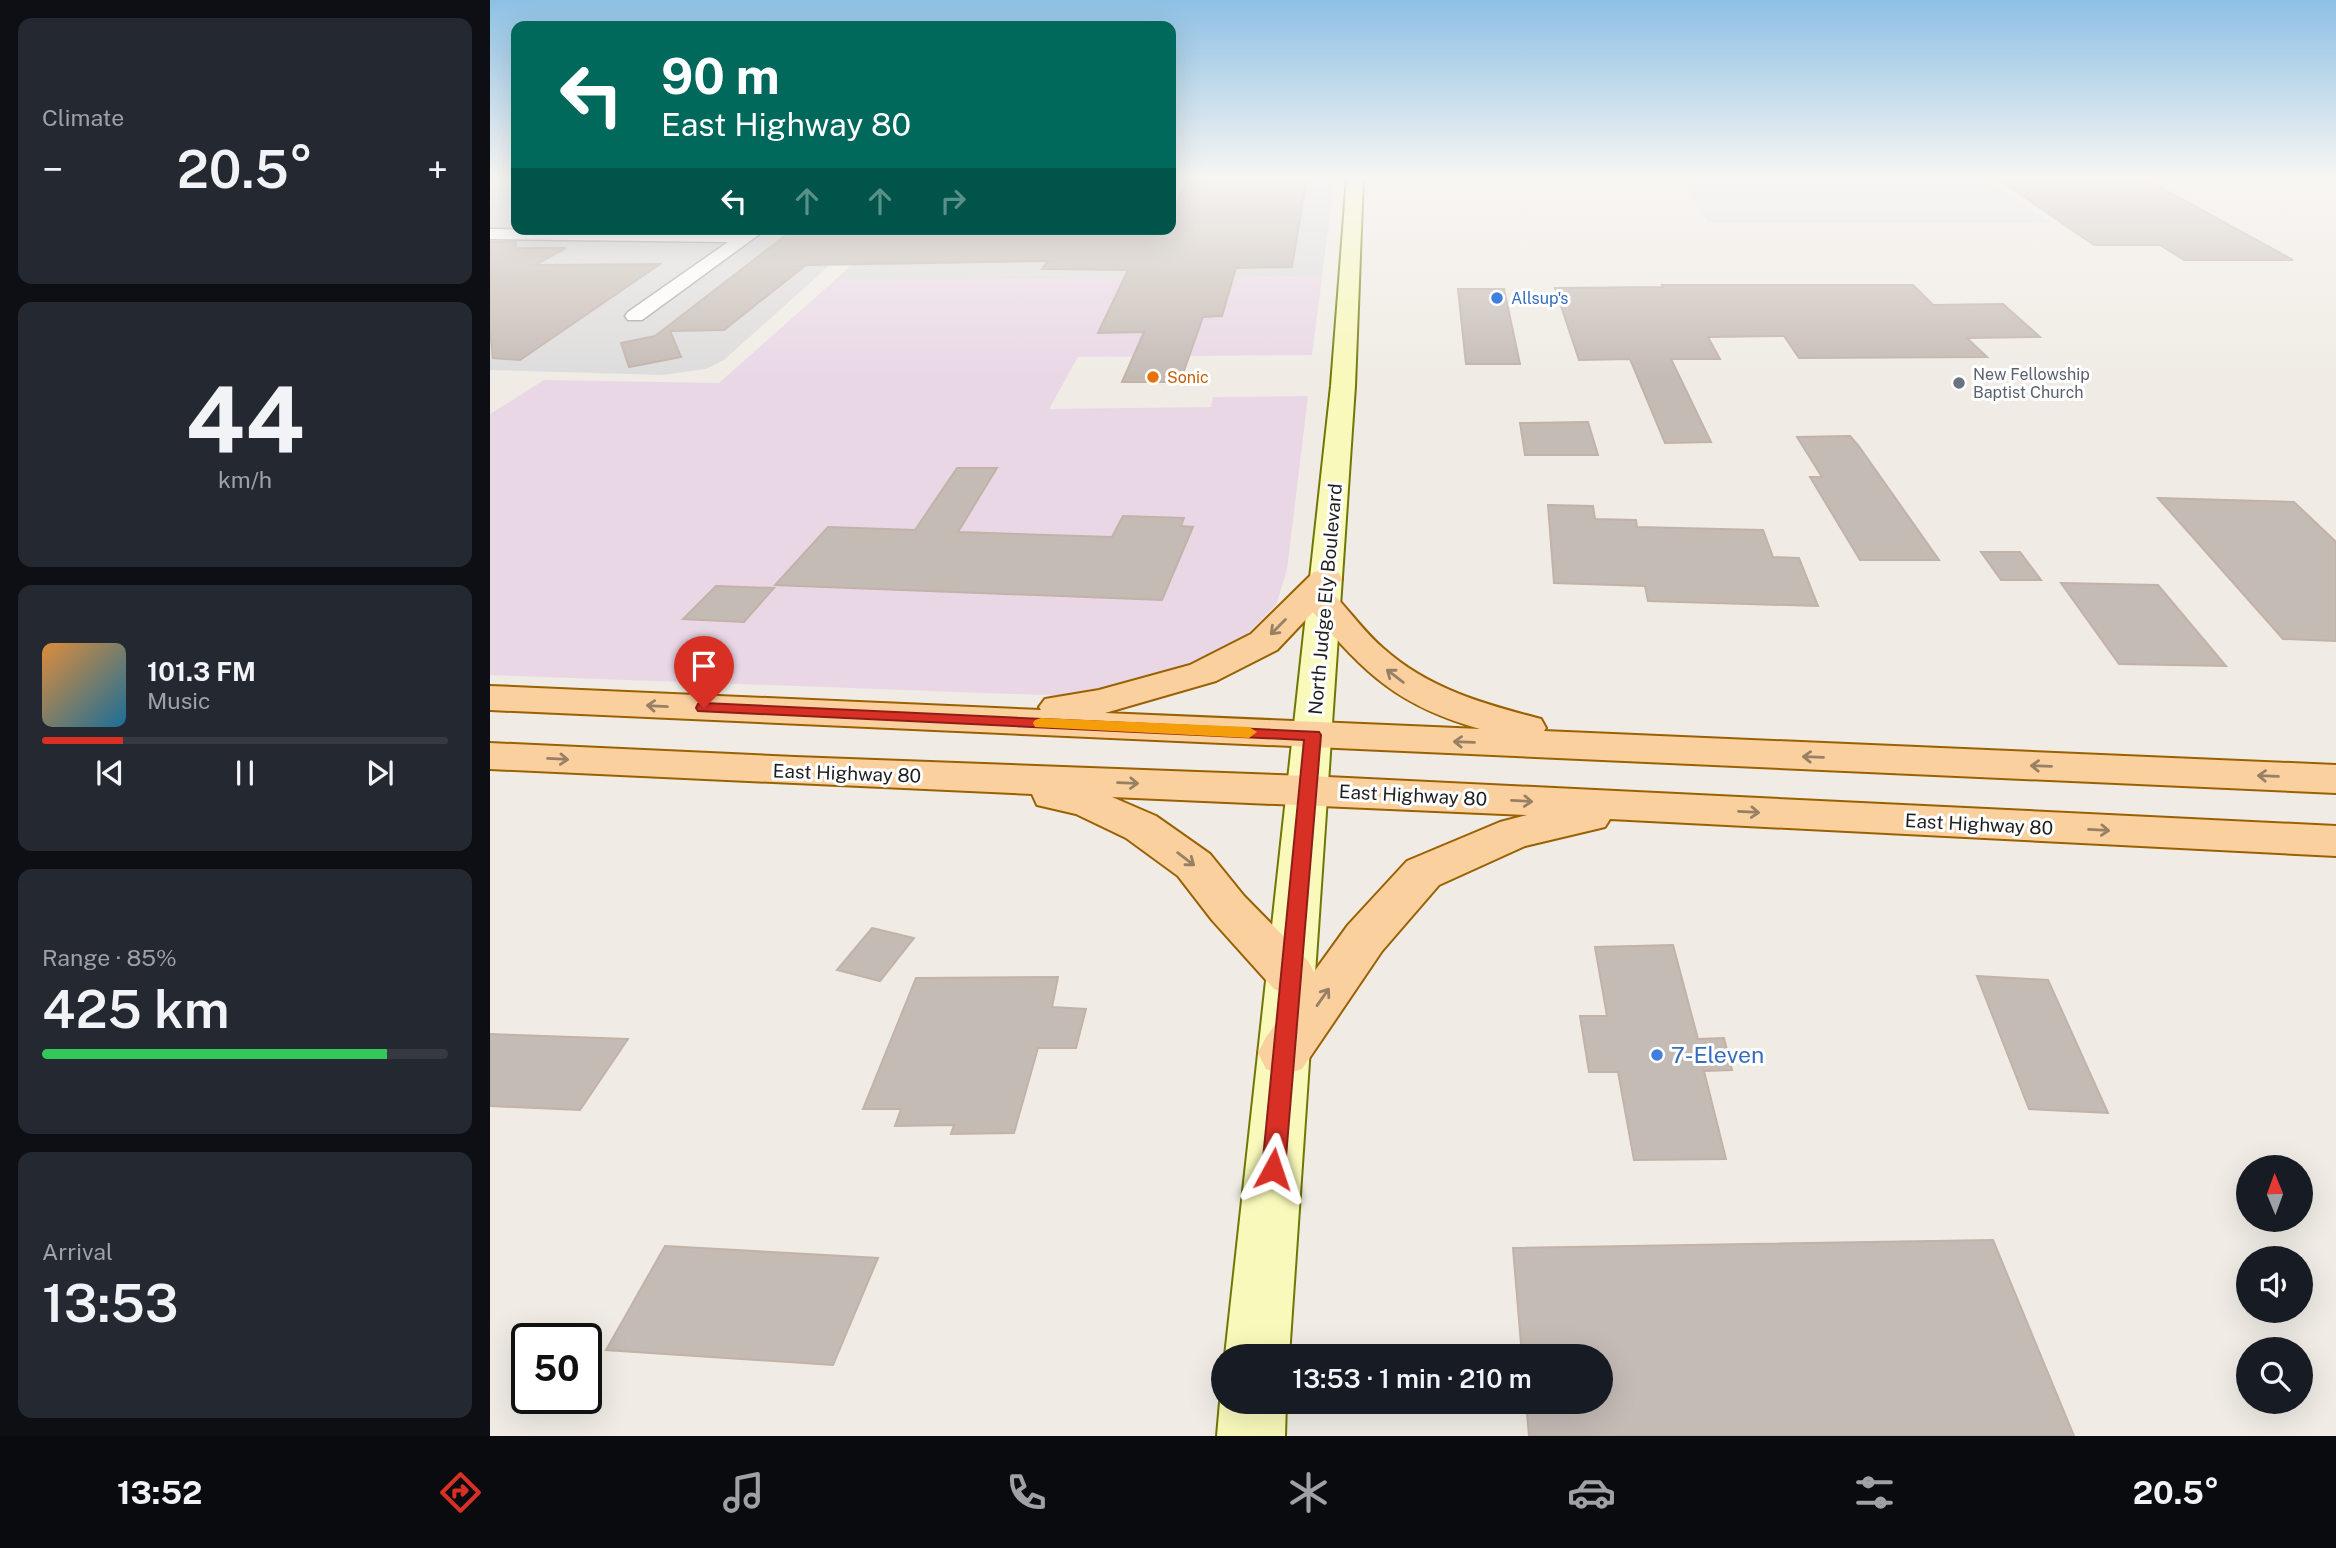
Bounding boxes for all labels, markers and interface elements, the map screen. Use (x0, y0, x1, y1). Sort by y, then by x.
text: 90 m (661, 47, 780, 105)
icon: left (546, 49, 637, 140)
text: Climate (42, 104, 124, 131)
text: East Highway 80 (661, 106, 911, 143)
text: 20.5° (177, 139, 313, 200)
text: − (42, 147, 63, 192)
text: + (427, 147, 448, 192)
icon: left (715, 182, 753, 220)
icon: ahead (788, 182, 826, 220)
icon: ahead (861, 182, 899, 220)
icon: right (934, 182, 972, 220)
place label: Allsup's (1511, 289, 1568, 308)
marker: Allsup's (1489, 290, 1505, 306)
place label: New Fellowship Baptist Church (1973, 365, 2090, 402)
text: 44 (185, 367, 305, 473)
place label: Sonic (1167, 368, 1209, 387)
marker: Sonic (1145, 369, 1161, 385)
marker: New Fellowship Baptist Church (1951, 375, 1967, 391)
text: km/h (218, 466, 272, 493)
street label: North Judge Ely Boulevard (1304, 482, 1346, 716)
one-way arrow (1270, 619, 1287, 636)
pin (674, 636, 734, 708)
icon: arrive (685, 647, 723, 685)
text: 101.3 FM (147, 656, 256, 687)
one-way arrow (1386, 668, 1405, 683)
text: Music (147, 687, 211, 714)
one-way arrow (646, 699, 669, 712)
one-way arrow (1452, 735, 1475, 748)
one-way arrow (1802, 750, 1825, 763)
one-way arrow (546, 753, 569, 766)
icon: previous (91, 754, 129, 792)
icon: pause (226, 754, 264, 792)
icon: next (361, 754, 399, 792)
street label: East Highway 80 (772, 759, 922, 787)
one-way arrow (2029, 760, 2052, 773)
one-way arrow (2257, 769, 2280, 782)
one-way arrow (1116, 777, 1139, 790)
street label: East Highway 80 (1338, 780, 1488, 810)
one-way arrow (1510, 794, 1533, 807)
one-way arrow (1738, 806, 1761, 819)
street label: East Highway 80 (1904, 809, 2054, 839)
one-way arrow (2087, 824, 2110, 837)
one-way arrow (1176, 852, 1194, 867)
text: Range · 85% (42, 944, 177, 971)
text: 425 km (42, 979, 230, 1040)
one-way arrow (1316, 988, 1330, 1007)
place label: 7-Eleven (1671, 1041, 1764, 1068)
marker: 7-Eleven (1649, 1047, 1665, 1063)
position arrow (1236, 1132, 1310, 1206)
north arrow (2236, 1155, 2314, 1232)
map controls (2236, 1155, 2313, 1414)
text: Arrival (42, 1238, 113, 1265)
button: sound (2236, 1246, 2313, 1323)
text: 13:53 (42, 1273, 179, 1334)
speed limit sign: 50 (511, 1323, 602, 1414)
button: search (2236, 1337, 2313, 1414)
text: 13:53 · 1 min · 210 m (1292, 1363, 1532, 1394)
icon: directions (436, 1468, 485, 1517)
icon: music (719, 1468, 768, 1517)
icon: phone (1002, 1468, 1051, 1517)
icon: climate (1284, 1468, 1333, 1517)
icon: car (1567, 1468, 1616, 1517)
icon: filters (1850, 1468, 1899, 1517)
text: 13:52 (117, 1474, 202, 1511)
text: 20.5° (2133, 1474, 2219, 1511)

